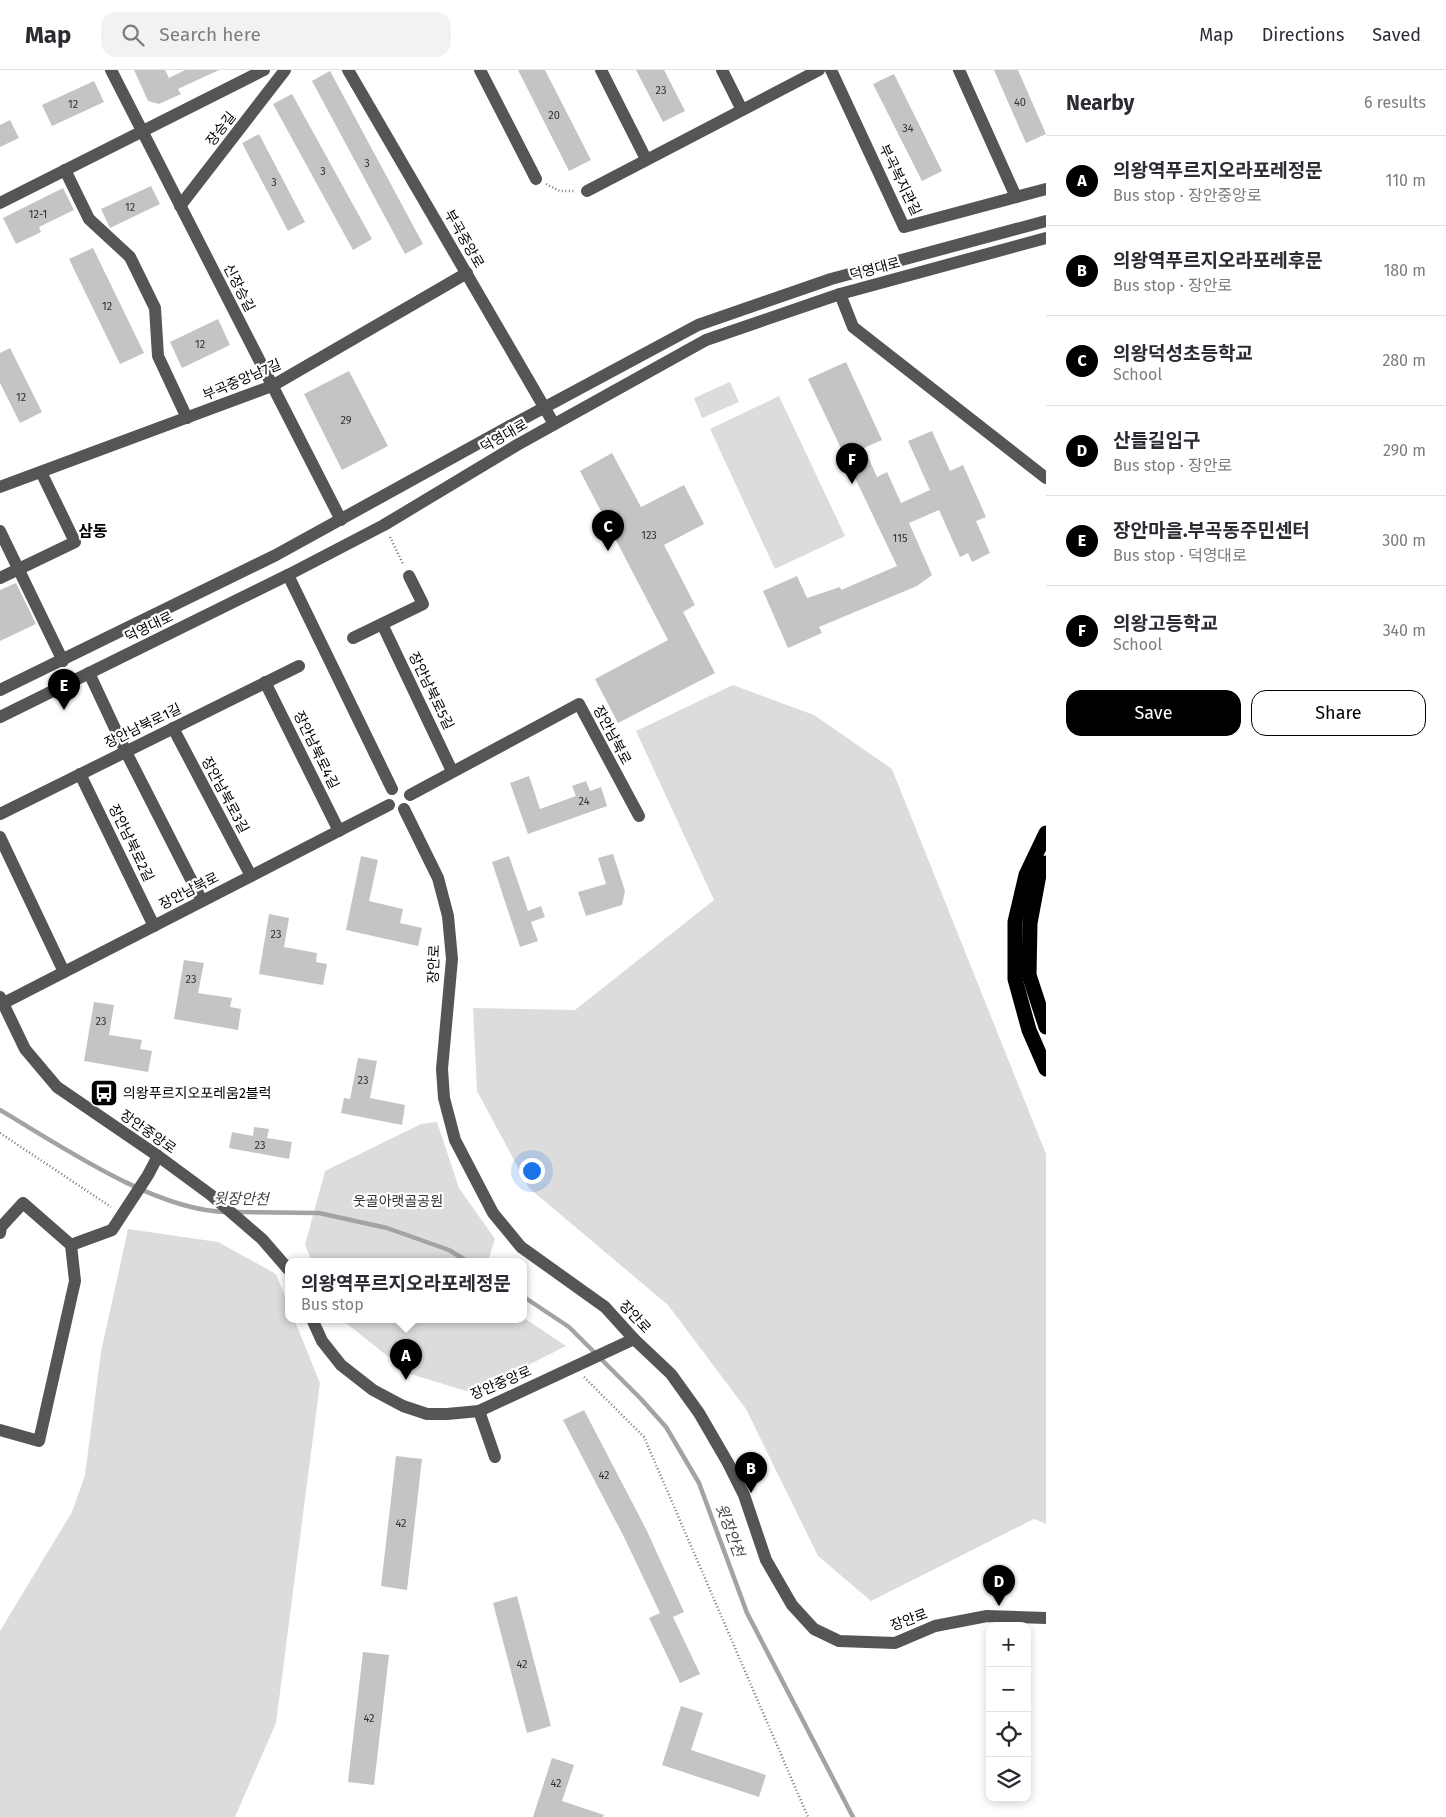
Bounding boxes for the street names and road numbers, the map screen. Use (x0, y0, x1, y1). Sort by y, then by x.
street label: 장승길 (202, 109, 240, 149)
street label: 부곡복지관길 (875, 142, 925, 218)
street label: 부곡중앙로 (441, 207, 488, 271)
street label: 덕영대로 (848, 254, 902, 284)
street label: 신장승길 (220, 261, 258, 315)
street label: 부곡중앙남7길 (200, 356, 284, 404)
street label: 덕영대로 (477, 416, 531, 456)
street label: 덕영대로 (122, 608, 176, 646)
street label: 장안남북로5길 (405, 649, 457, 733)
street label: 장안남북로1길 (102, 700, 184, 752)
street label: 장안남북로 (589, 703, 635, 768)
street label: 장안남북로4길 (290, 708, 342, 792)
street label: 장안남북로3길 (198, 754, 252, 836)
street label: 장안남북로2길 (105, 801, 157, 885)
street label: 장안남북로 (156, 869, 222, 913)
street label: 장안로 (425, 944, 443, 984)
street label: 장안중앙로 (117, 1107, 179, 1157)
street label: 장안로 (616, 1297, 654, 1337)
street label: 장안중앙로 (468, 1363, 534, 1403)
street label: 장안로 (888, 1605, 930, 1635)

